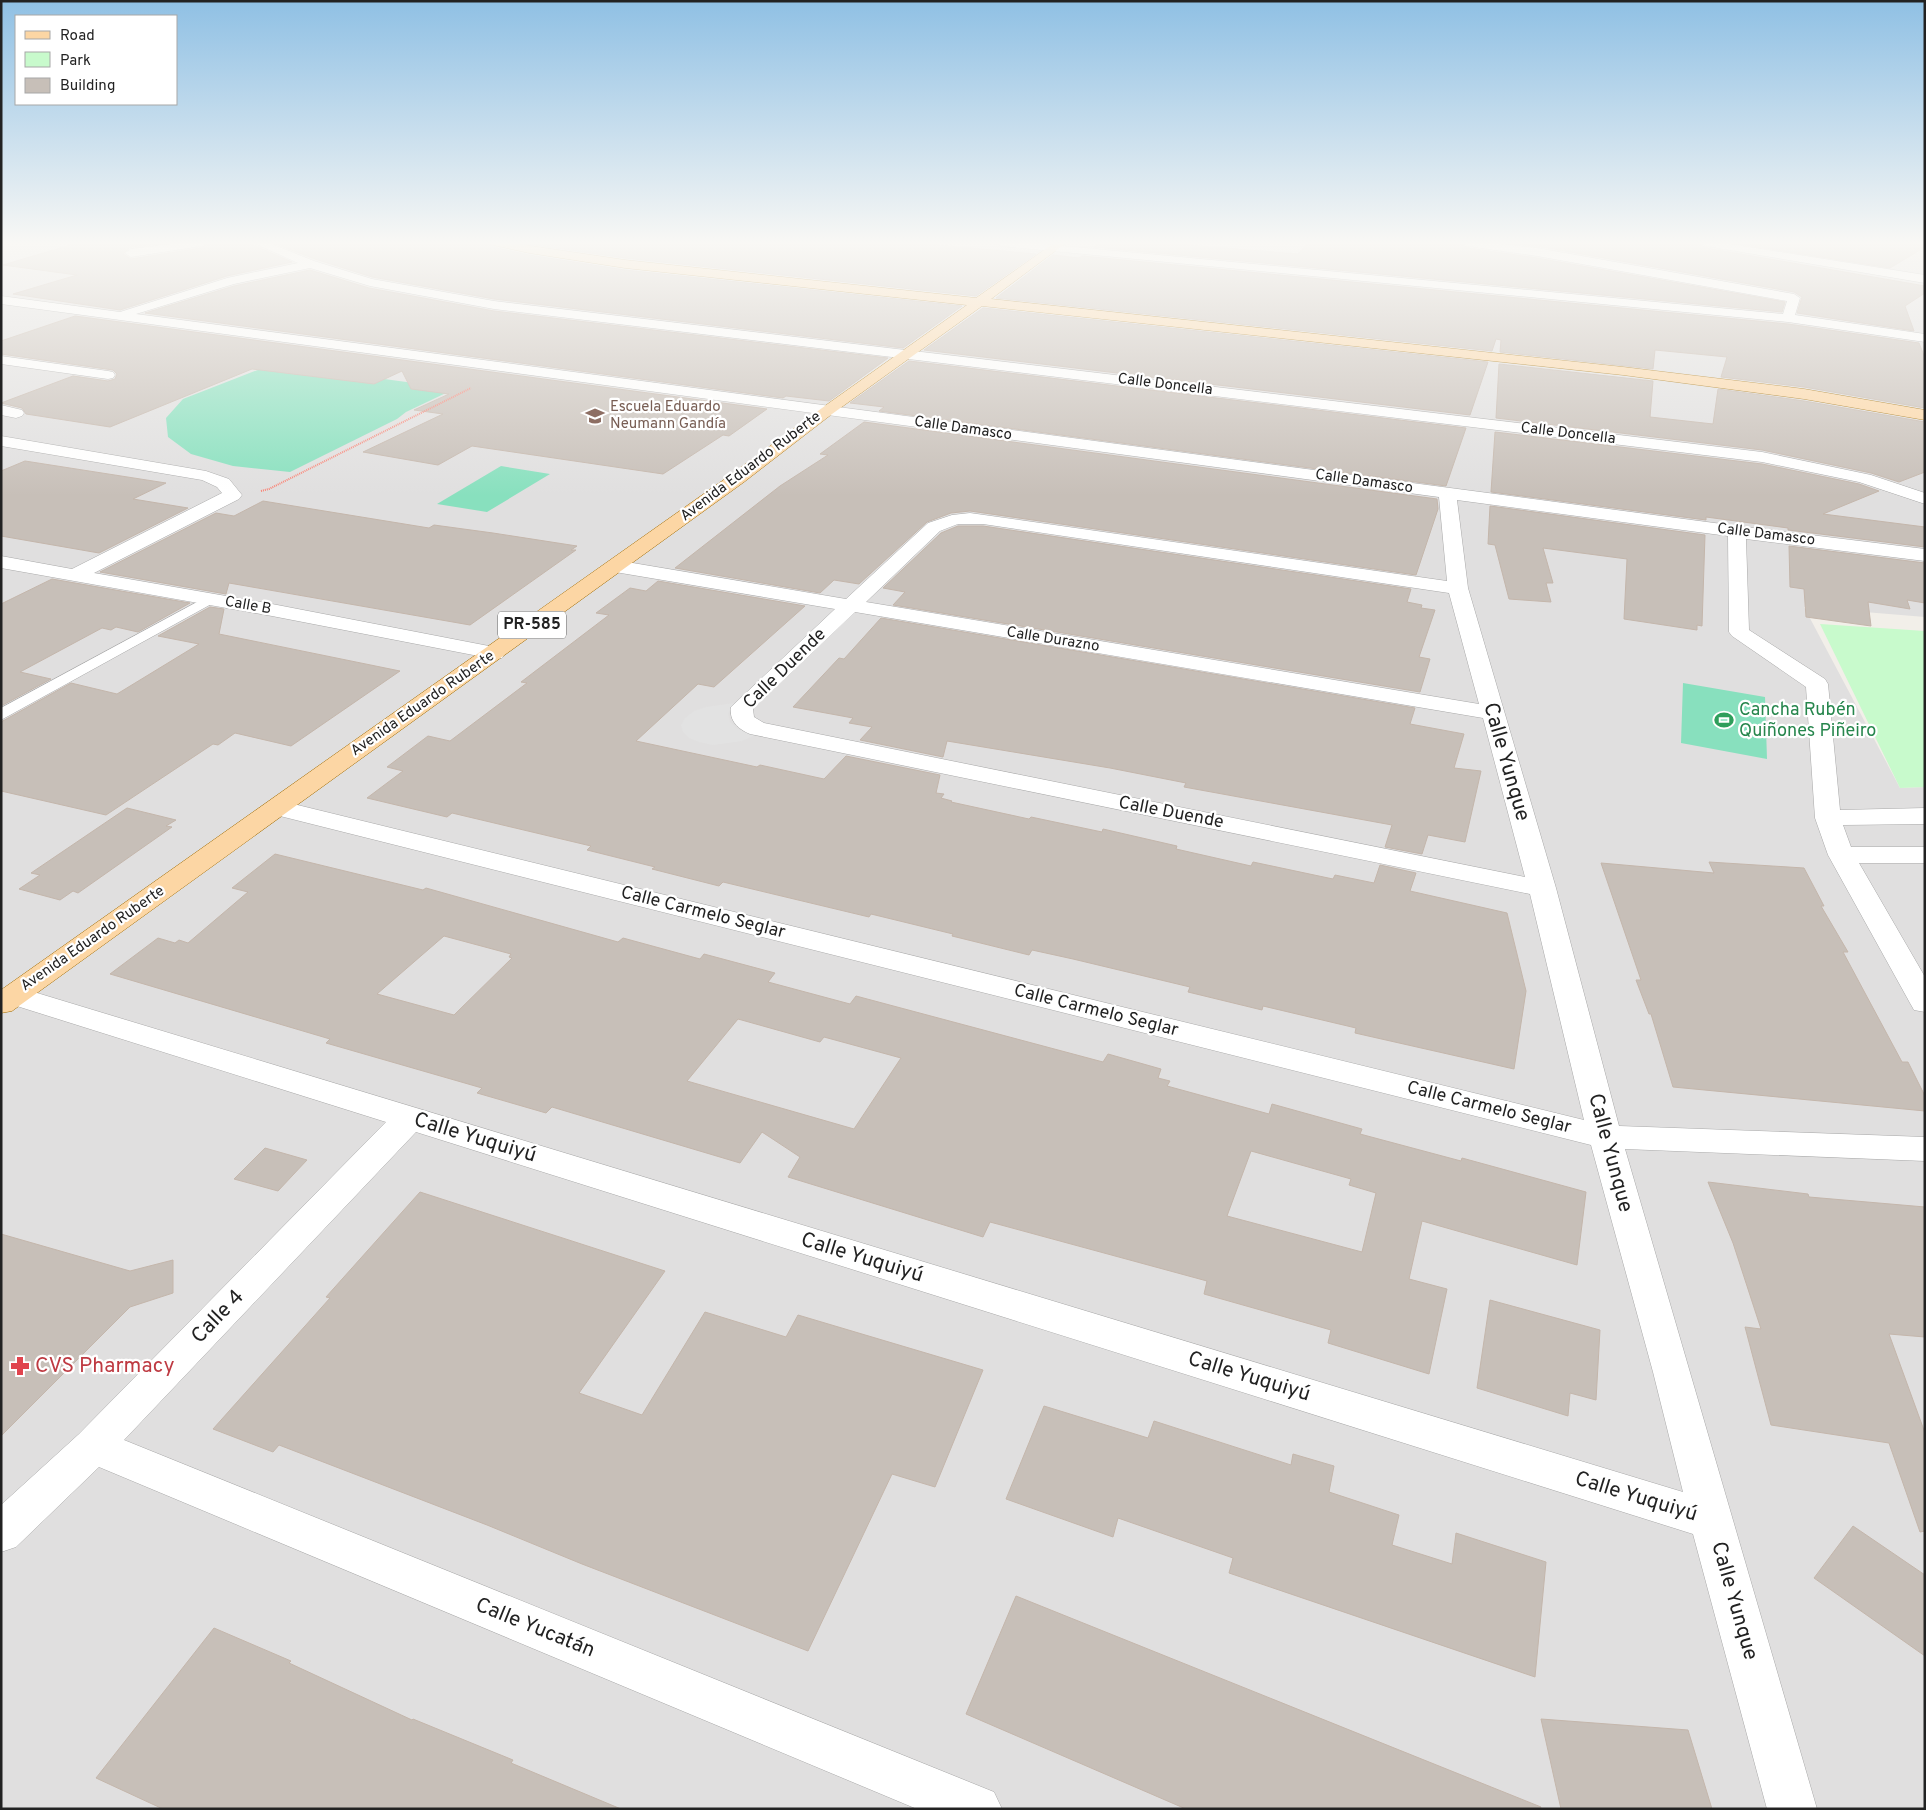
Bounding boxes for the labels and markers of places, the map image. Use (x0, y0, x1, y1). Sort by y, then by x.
place label: Escuela Eduardo Neumann Gandía (610, 398, 726, 434)
school or university icon: Escuela Eduardo Neumann Gandía (584, 405, 606, 427)
place label: Cancha Rubén Quiñones Piñeiro (1739, 699, 1876, 743)
sports icon: Cancha Rubén Quiñones Piñeiro (1713, 709, 1735, 731)
place label: CVS Pharmacy (35, 1353, 175, 1380)
pharmacy icon: CVS Pharmacy (9, 1355, 31, 1377)

